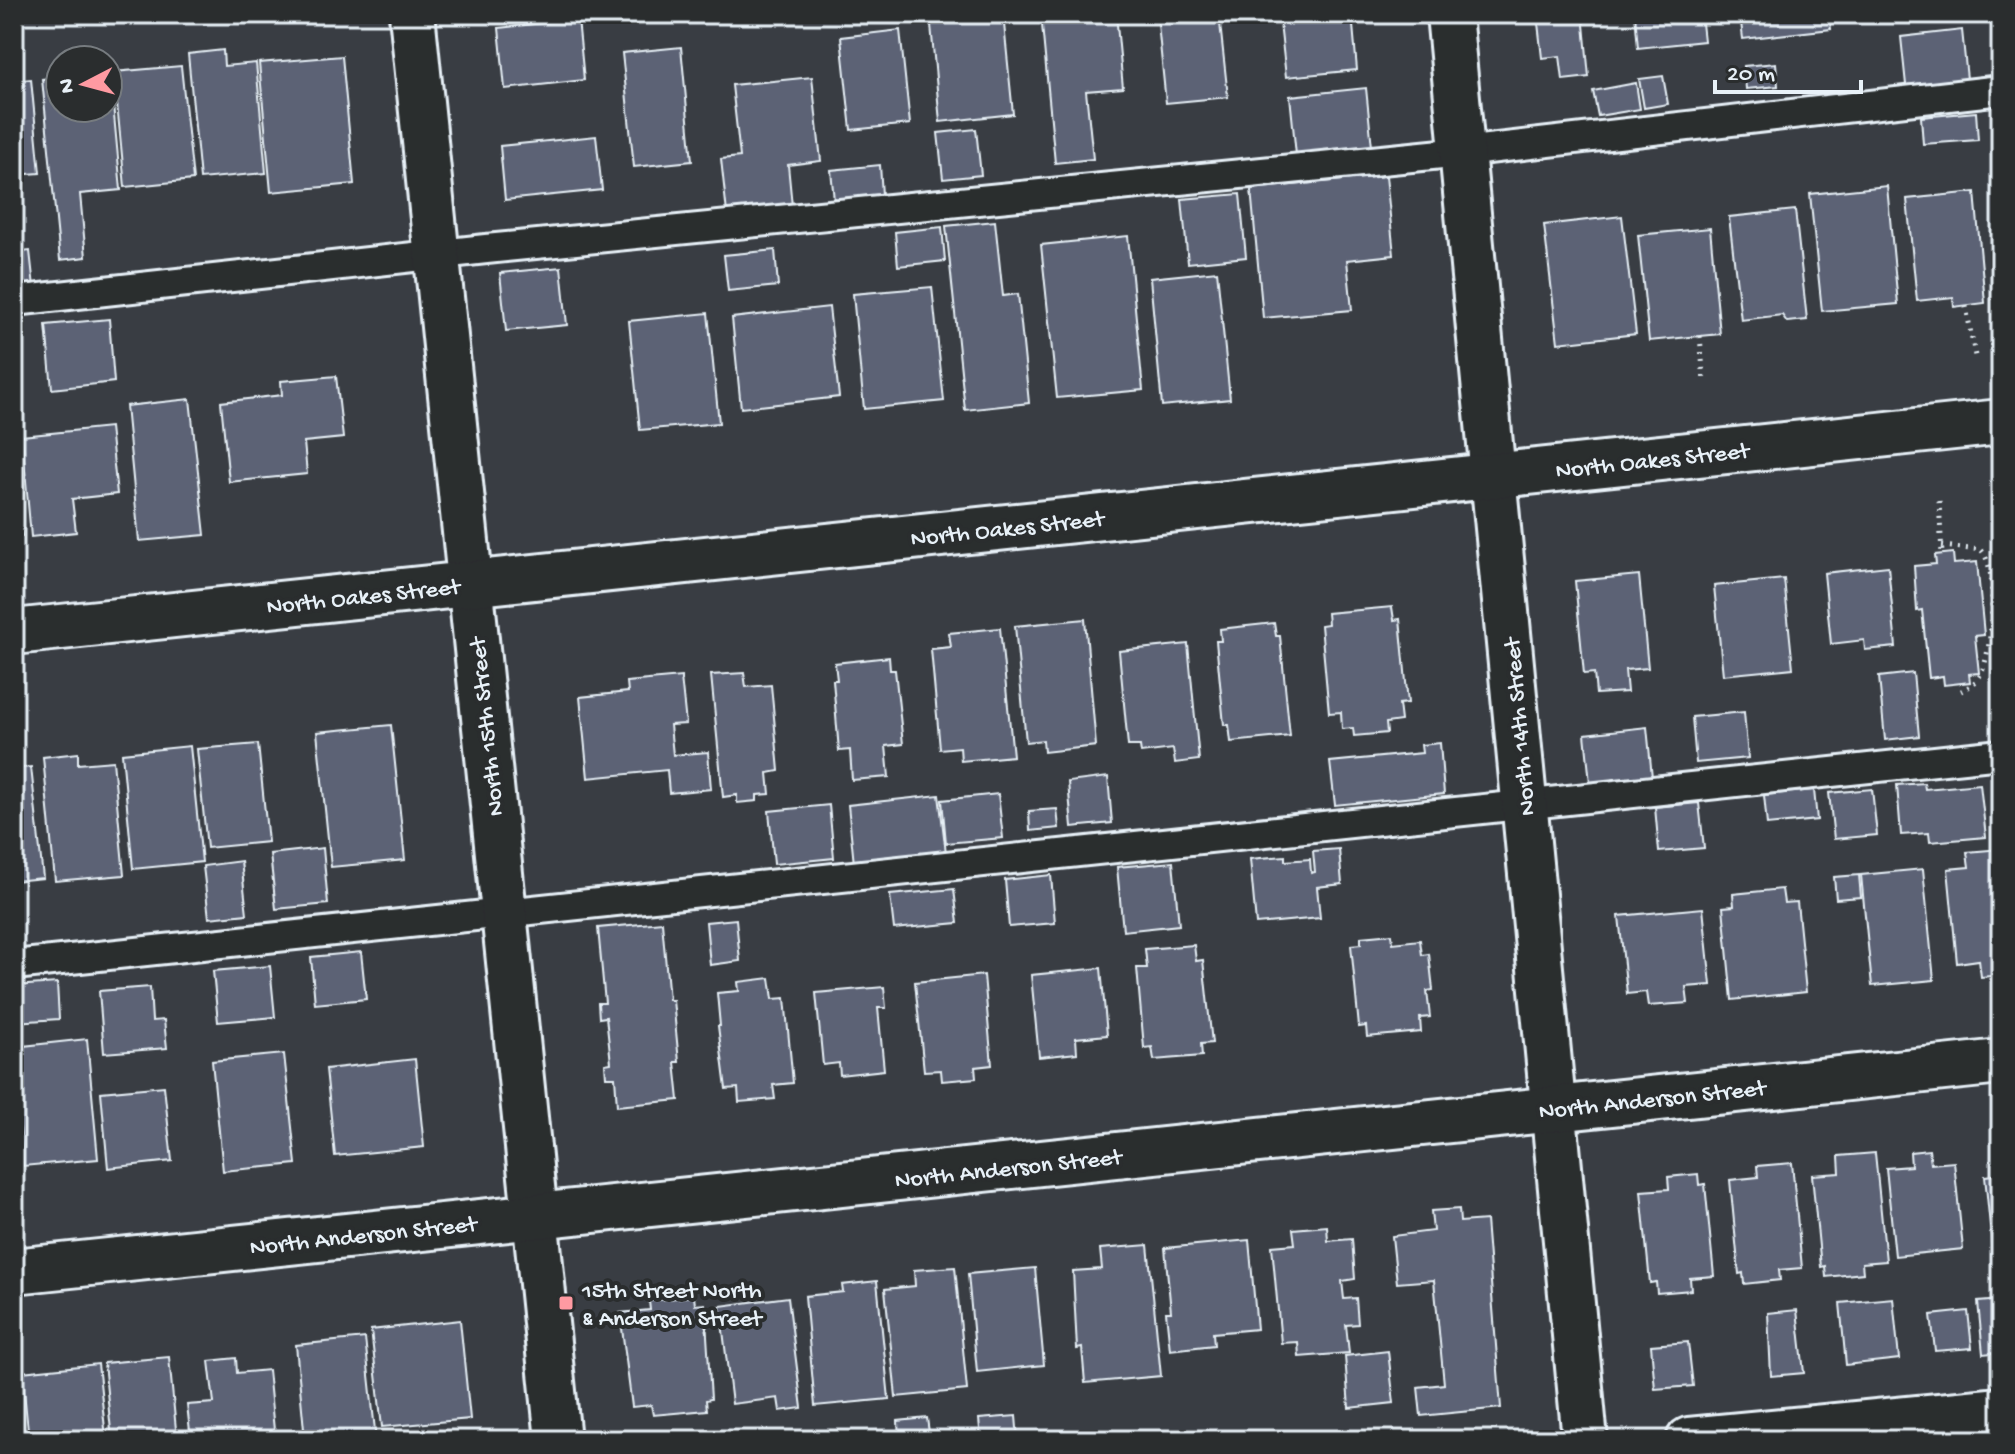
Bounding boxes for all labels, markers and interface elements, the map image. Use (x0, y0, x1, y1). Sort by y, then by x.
north arrow (44, 44, 124, 124)
scale bar (1715, 44, 1861, 94)
text: 20 m (1727, 61, 1775, 90)
text: N (54, 77, 82, 94)
street label: North Oakes Street (1554, 438, 1753, 487)
street label: North Oakes Street (909, 506, 1108, 555)
street label: North Oakes Street (265, 574, 464, 623)
street label: North 15th Street (464, 634, 512, 817)
street label: North 14th Street (1499, 634, 1544, 817)
street label: North Anderson Street (1538, 1075, 1769, 1128)
street label: North Anderson Street (894, 1144, 1125, 1197)
street label: North Anderson Street (249, 1211, 480, 1264)
place label: 15th Street North & Anderson Street (581, 1278, 764, 1335)
marker: 15th Street North & Anderson Street (557, 1294, 575, 1312)

